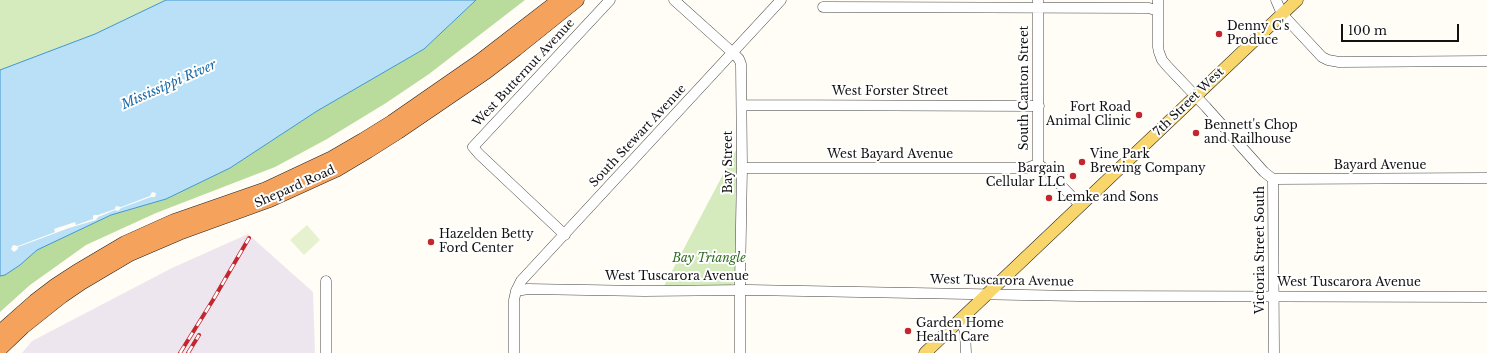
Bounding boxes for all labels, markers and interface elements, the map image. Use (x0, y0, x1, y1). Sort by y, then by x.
street label: West Butternut Avenue (470, 16, 578, 130)
scale bar (1343, 16, 1461, 42)
place label: Denny C's Produce (1227, 20, 1289, 48)
text: 100 m (1348, 23, 1387, 38)
street label: South Canton Street (1018, 26, 1032, 150)
marker: Denny C's Produce (1214, 29, 1224, 39)
water label: Mississippi River (119, 57, 219, 113)
street label: 7th Street West (1151, 65, 1227, 139)
street label: South Stewart Avenue (587, 82, 689, 190)
street label: West Forster Street (832, 85, 948, 99)
place label: Fort Road Animal Clinic (1046, 101, 1131, 129)
marker: Fort Road Animal Clinic (1134, 110, 1144, 120)
place label: Bennett's Chop and Railhouse (1204, 119, 1298, 147)
marker: Bennett's Chop and Railhouse (1191, 128, 1201, 138)
street label: Bay Street (722, 131, 736, 193)
street label: West Bayard Avenue (827, 148, 953, 162)
place label: Vine Park Brewing Company (1090, 148, 1206, 176)
marker: Vine Park Brewing Company (1077, 157, 1087, 167)
street label: Bayard Avenue (1334, 159, 1426, 173)
place label: Bargain Cellular LLC (986, 162, 1065, 190)
street label: Shepard Road (252, 163, 338, 211)
marker: Bargain Cellular LLC (1068, 171, 1078, 181)
street label: Victoria Street South (1254, 186, 1268, 314)
place label: Lemke and Sons (1057, 191, 1159, 205)
marker: Lemke and Sons (1044, 193, 1054, 203)
place label: Hazelden Betty Ford Center (439, 228, 534, 256)
marker: Hazelden Betty Ford Center (426, 237, 436, 247)
park label: Bay Triangle (672, 252, 746, 266)
street label: West Tuscarora Avenue (605, 270, 749, 284)
street label: West Tuscarora Avenue (930, 273, 1074, 289)
street label: West Tuscarora Avenue (1277, 276, 1421, 290)
place label: Garden Home Health Care (916, 317, 1004, 345)
marker: Garden Home Health Care (903, 326, 913, 336)

